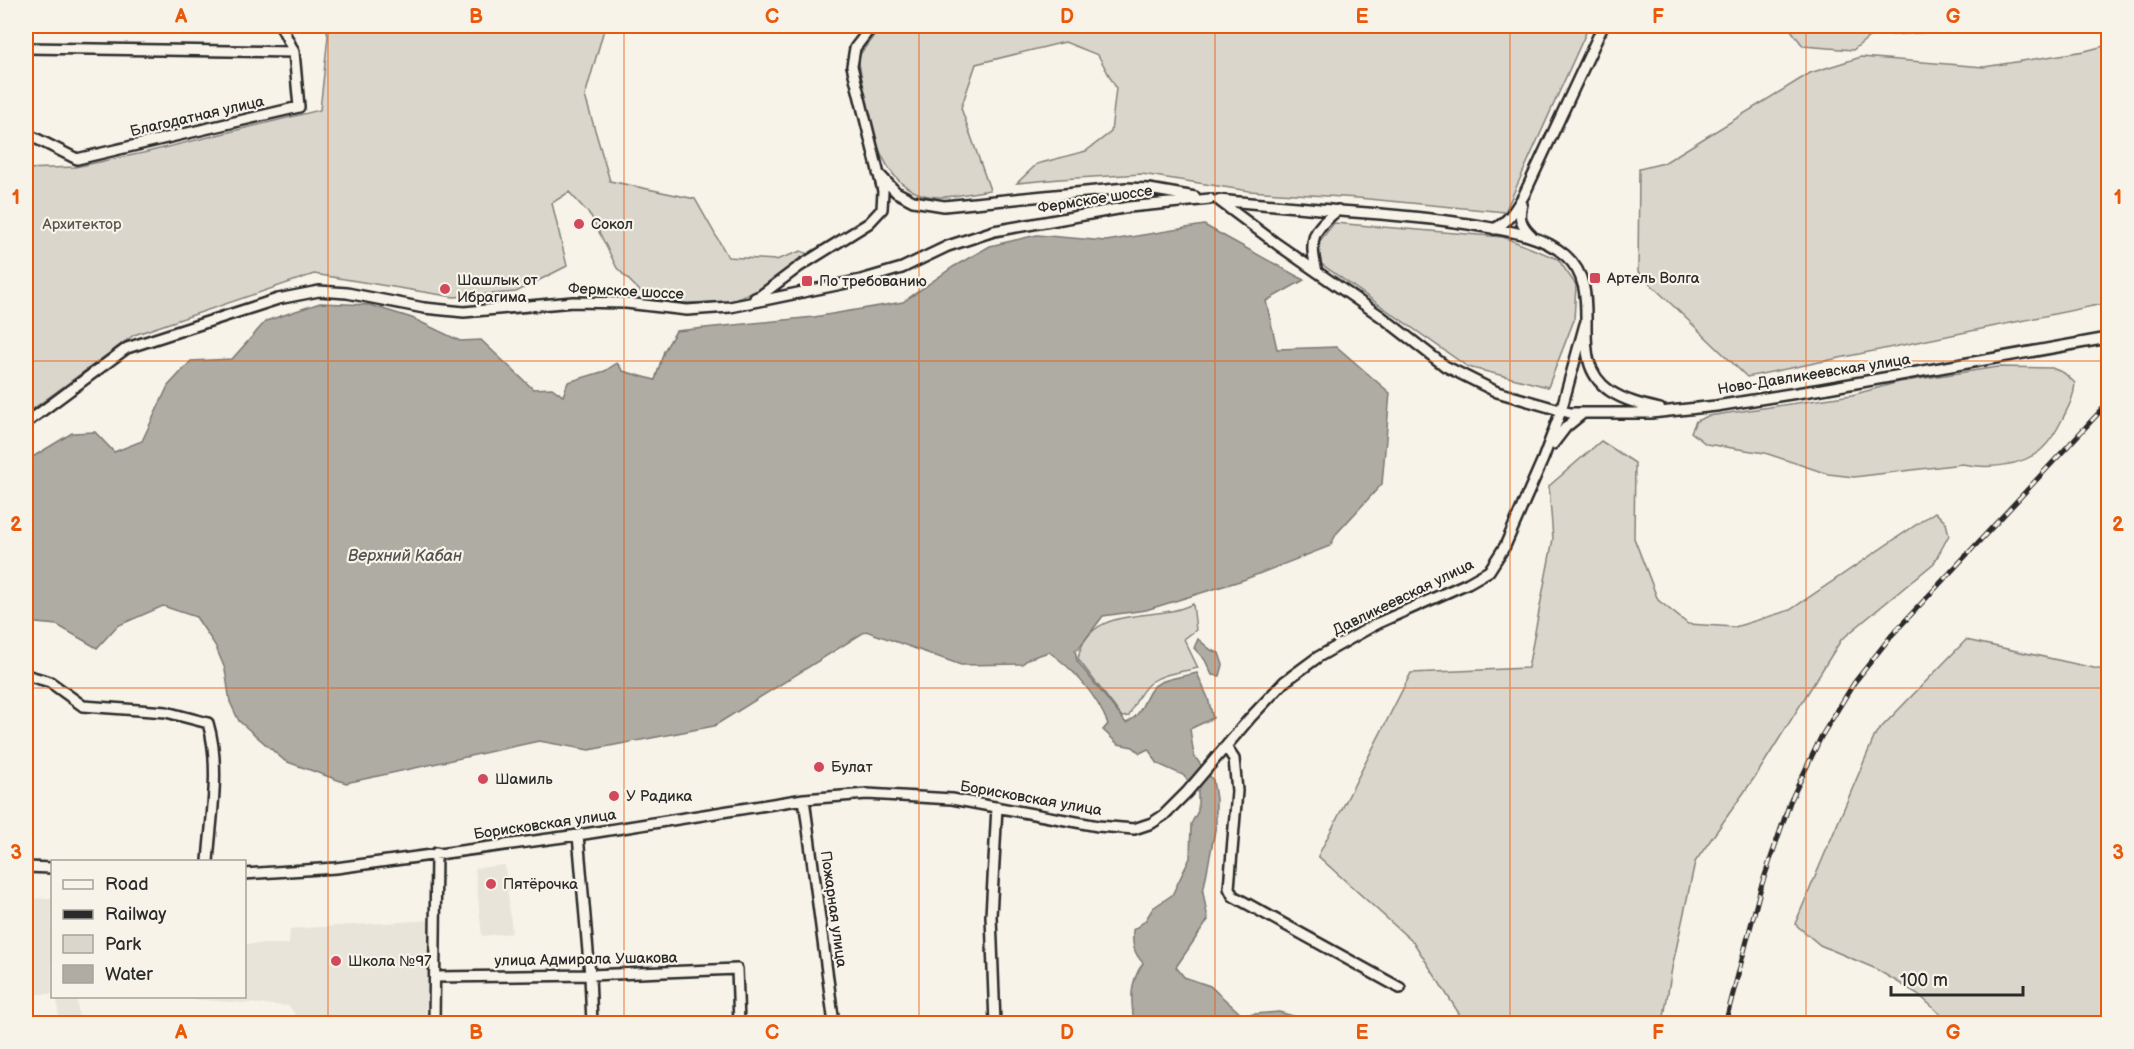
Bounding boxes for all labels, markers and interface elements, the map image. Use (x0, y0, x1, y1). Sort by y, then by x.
text: A (174, 5, 188, 29)
text: B (469, 5, 483, 29)
text: C (765, 5, 779, 29)
text: D (1060, 5, 1074, 29)
text: E (1356, 5, 1369, 29)
text: F (1652, 5, 1664, 29)
text: G (1946, 5, 1961, 29)
street label: Благодатная улица (128, 92, 266, 141)
street label: Фермское шоссе (1036, 181, 1154, 218)
text: 1 (12, 186, 20, 210)
text: 1 (2114, 186, 2122, 210)
park label: Архитектор (42, 215, 122, 234)
place label: Сокол (591, 215, 633, 234)
marker: Сокол (572, 217, 586, 231)
place label: Артель Волга (1606, 269, 1700, 288)
place label: Шашлык от Ибрагима (457, 271, 538, 307)
marker: Артель Волга (1588, 271, 1602, 285)
place label: По требованию (819, 272, 927, 291)
marker: По требованию (800, 274, 814, 288)
street label: Фермское шоссе (567, 279, 684, 304)
marker: Шашлык от Ибрагима (438, 282, 452, 296)
street label: Ново-Давликеевская улица (1716, 350, 1912, 399)
text: 2 (10, 513, 22, 537)
text: 2 (2112, 513, 2124, 537)
water label: Верхний Кабан (348, 547, 462, 566)
street label: Давликеевская улица (1330, 555, 1477, 640)
place label: Булат (831, 758, 873, 777)
marker: Булат (812, 760, 826, 774)
place label: Шамиль (495, 770, 553, 789)
marker: Шамиль (476, 772, 490, 786)
street label: Борисковская улица (959, 777, 1103, 820)
place label: У Радика (626, 787, 692, 806)
marker: У Радика (607, 789, 621, 803)
street label: Борисковская улица (473, 805, 618, 844)
text: 3 (10, 841, 22, 865)
text: 3 (2112, 841, 2124, 865)
street label: Пожарная улица (816, 850, 851, 969)
legend (51, 860, 246, 998)
text: Road (105, 874, 149, 895)
place label: Пятёрочка (503, 875, 578, 894)
marker: Пятёрочка (484, 877, 498, 891)
text: Railway (105, 904, 167, 925)
text: Park (105, 934, 141, 955)
street label: улица Адмирала Ушакова (494, 948, 678, 971)
place label: Школа №97 (348, 952, 432, 971)
marker: Школа №97 (329, 954, 343, 968)
scale bar (1891, 959, 2023, 997)
text: Water (105, 964, 153, 985)
text: 100 m (1900, 970, 1948, 991)
text: A (174, 1021, 188, 1045)
text: B (469, 1021, 483, 1045)
text: C (765, 1021, 779, 1045)
text: D (1060, 1021, 1074, 1045)
text: E (1356, 1021, 1369, 1045)
text: F (1652, 1021, 1664, 1045)
text: G (1946, 1021, 1961, 1045)

